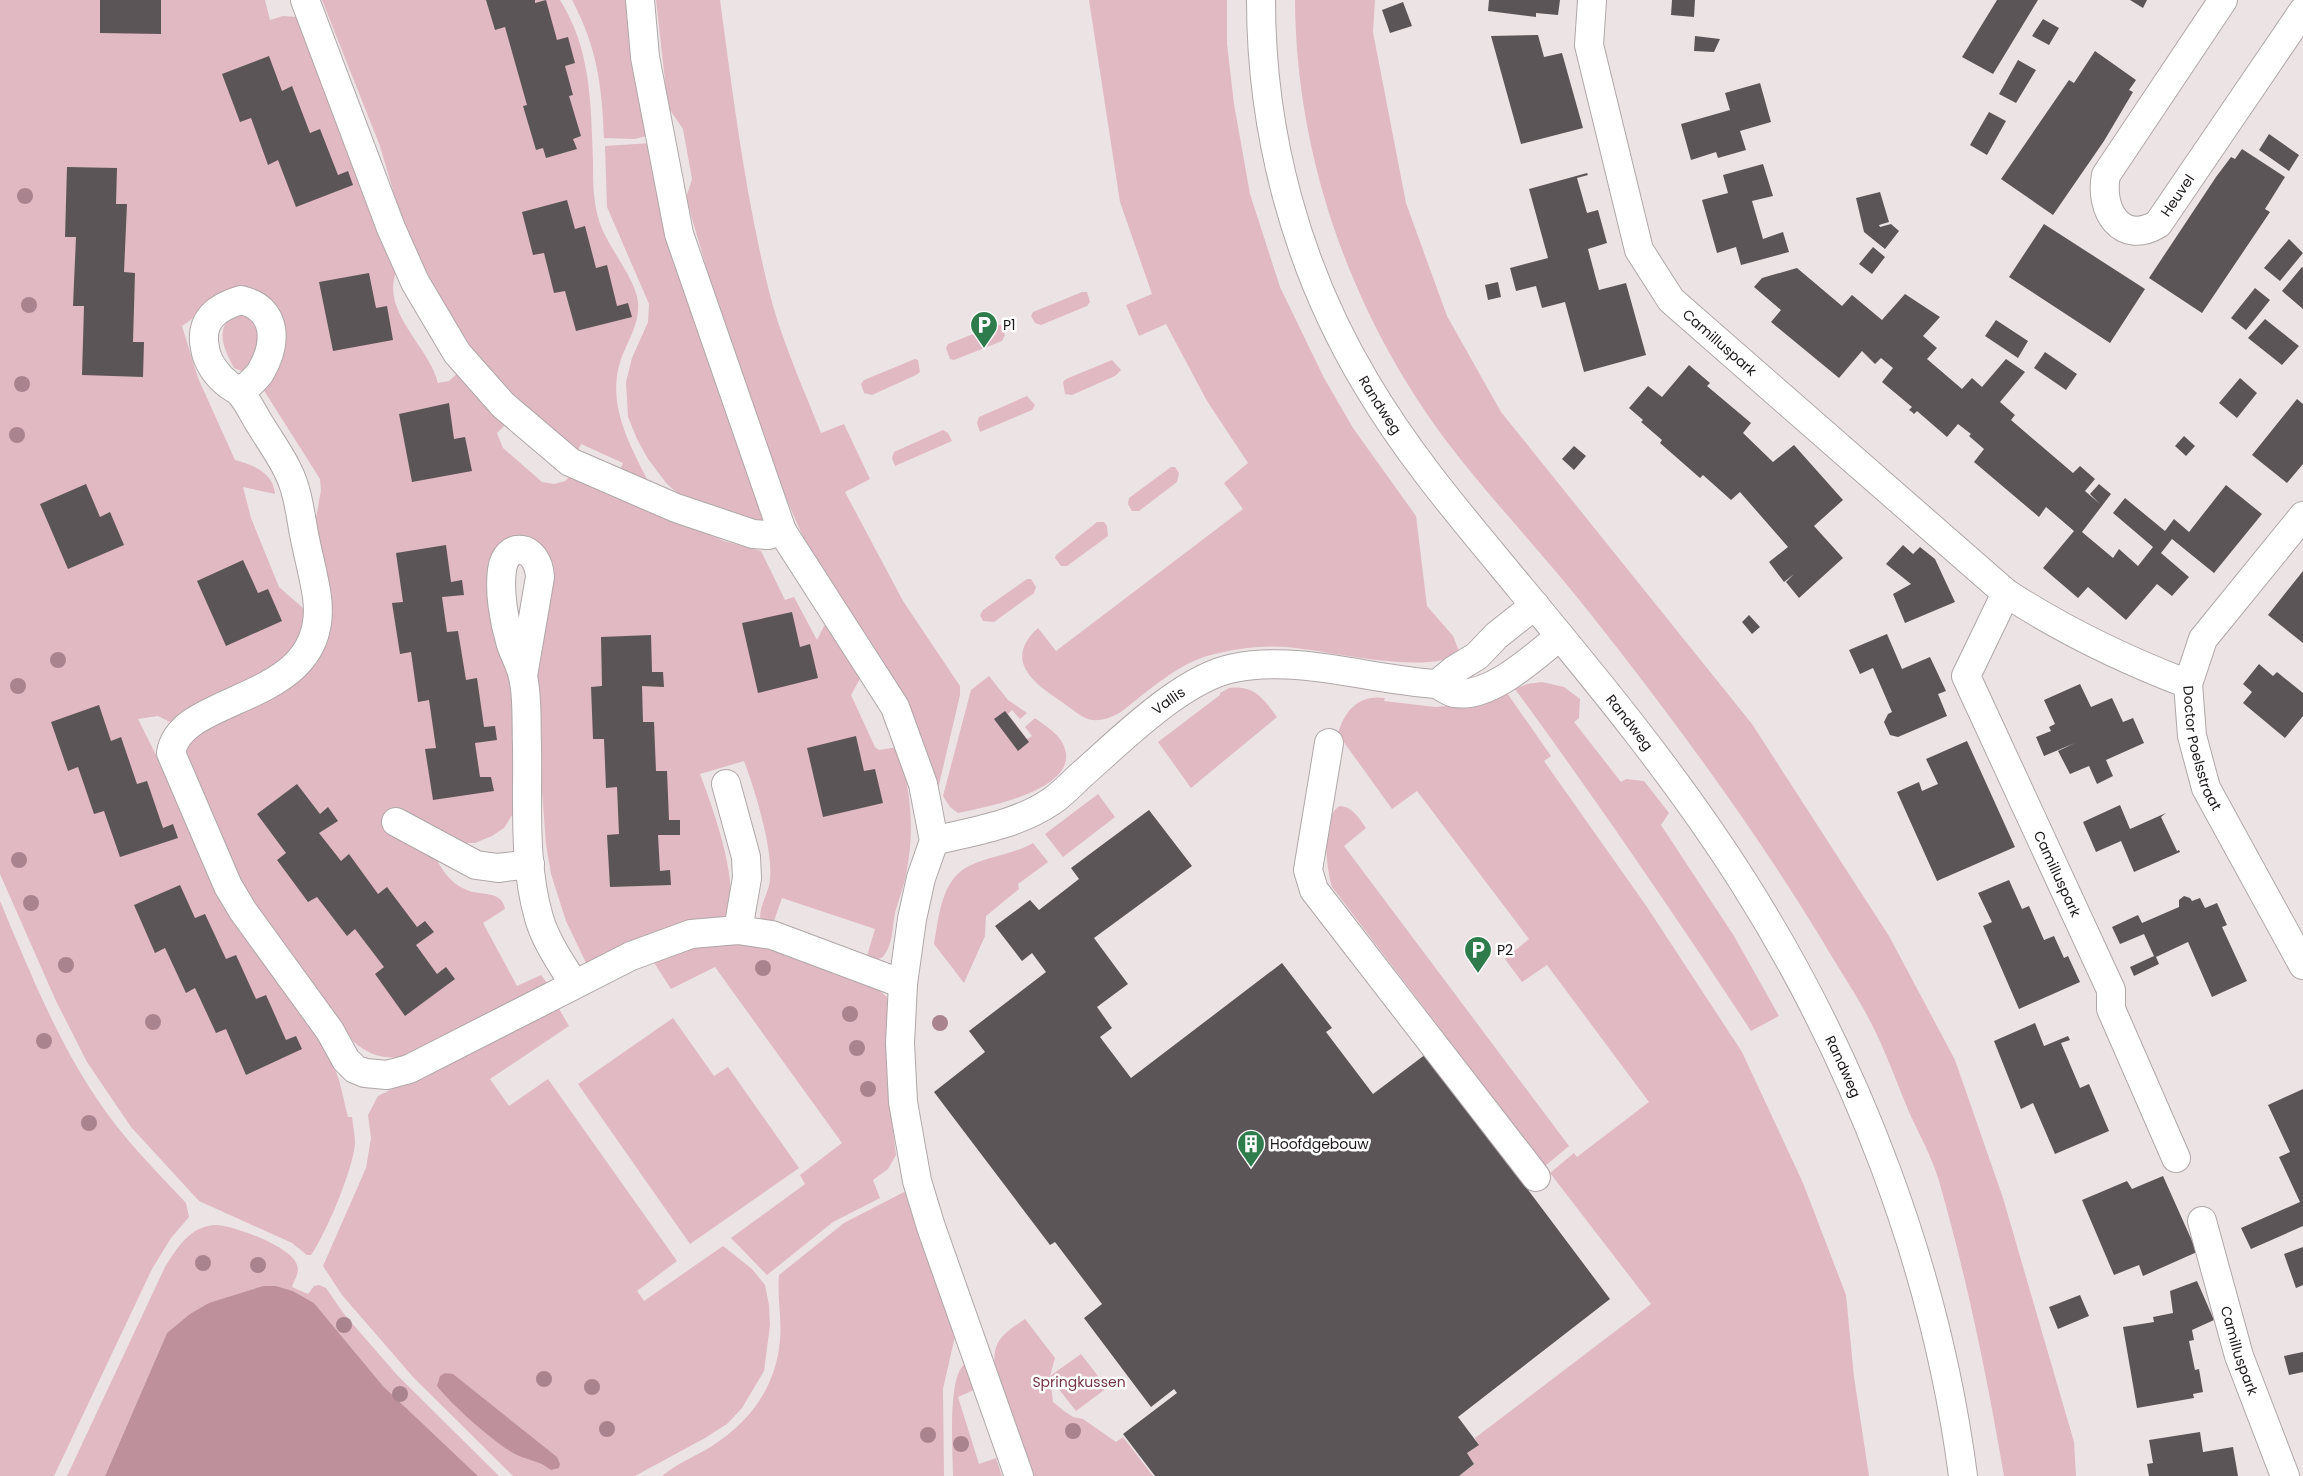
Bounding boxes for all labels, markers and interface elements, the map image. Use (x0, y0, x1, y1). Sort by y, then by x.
street label: Heuvel (2156, 170, 2199, 221)
street label: Camilluspark (1678, 304, 1762, 381)
parking icon: P1 (969, 310, 999, 349)
place label: P1 (1003, 315, 1016, 335)
street label: Randweg (1354, 372, 1406, 438)
street label: Vallis (1148, 682, 1189, 720)
street label: Doctor Poelsstraat (2178, 685, 2226, 814)
street label: Randweg (1601, 690, 1658, 755)
street label: Camilluspark (2029, 828, 2086, 921)
parking icon: P2 (1463, 935, 1493, 974)
place label: P2 (1497, 940, 1513, 960)
street label: Randweg (1820, 1032, 1866, 1101)
building icon: Hoofdgebouw (1236, 1129, 1266, 1168)
place label: Hoofdgebouw (1270, 1134, 1369, 1154)
street label: Camilluspark (2216, 1304, 2263, 1399)
park label: Springkussen (1032, 1372, 1126, 1392)

